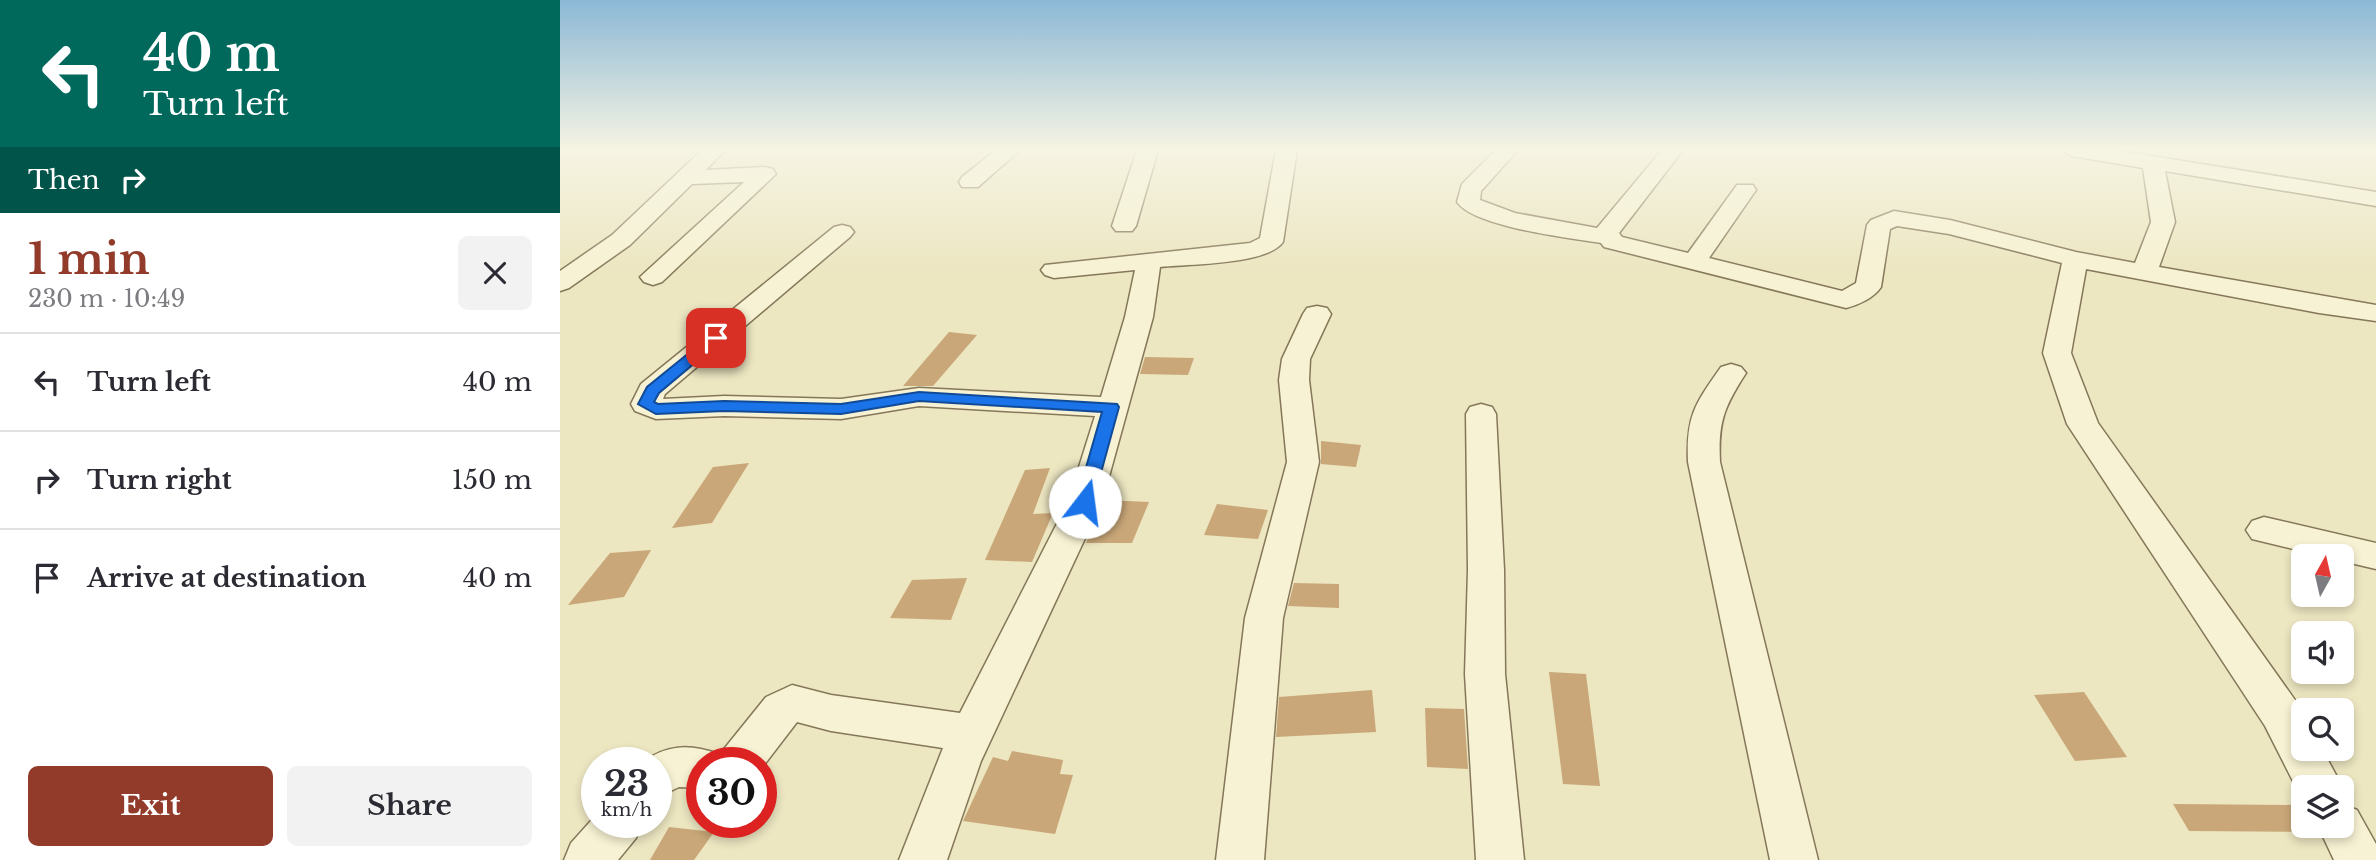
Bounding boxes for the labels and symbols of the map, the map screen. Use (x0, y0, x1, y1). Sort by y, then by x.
pin (686, 308, 746, 368)
position arrow (1048, 465, 1122, 539)
north arrow (2291, 544, 2354, 607)
speed limit sign: 30 (686, 747, 777, 838)

